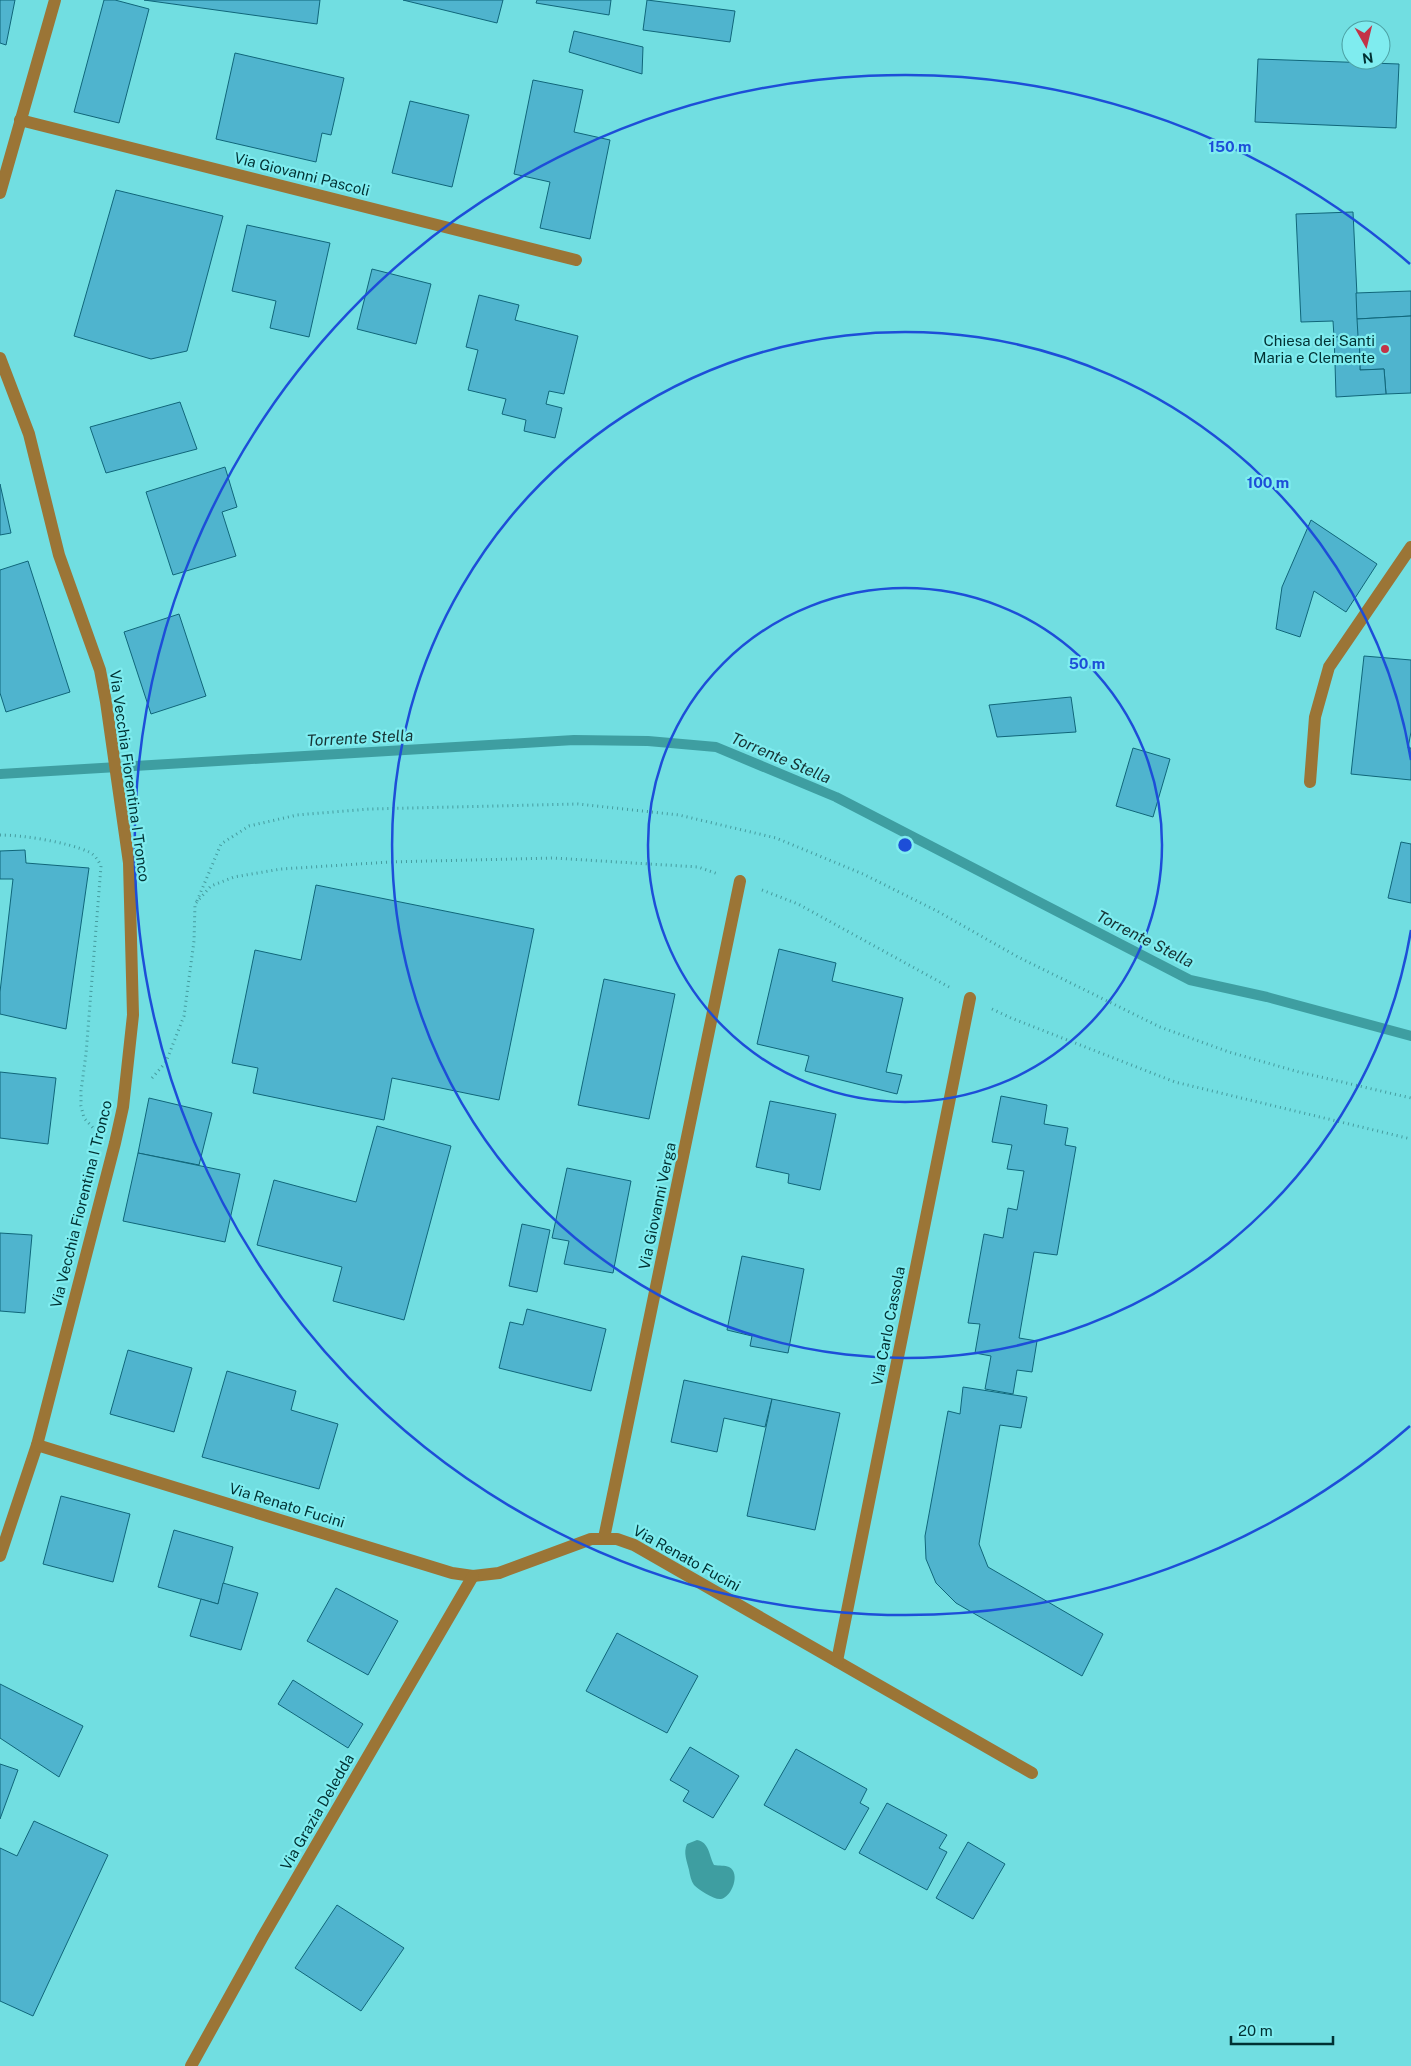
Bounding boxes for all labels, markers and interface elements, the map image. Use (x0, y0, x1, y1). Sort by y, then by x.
north arrow (1341, 20, 1391, 70)
text: N (1361, 49, 1374, 67)
text: 150 m (1208, 138, 1252, 155)
street label: Via Giovanni Pascoli (232, 149, 372, 199)
place label: Chiesa dei Santi Maria e Clemente (1253, 332, 1375, 366)
marker: Chiesa dei Santi Maria e Clemente (1379, 343, 1391, 355)
text: 100 m (1247, 474, 1289, 491)
text: 50 m (1069, 655, 1105, 672)
street label: Via Vecchia Fiorentina I Tronco (107, 669, 153, 883)
water label: Torrente Stella (306, 726, 414, 750)
water label: Torrente Stella (728, 728, 834, 788)
centre of rings (896, 836, 914, 854)
water label: Torrente Stella (1093, 906, 1197, 972)
street label: Via Vecchia Fiorentina I Tronco (47, 1098, 115, 1310)
street label: Via Giovanni Verga (635, 1141, 679, 1271)
street label: Via Carlo Cassola (868, 1265, 908, 1387)
street label: Via Renato Fucini (227, 1479, 347, 1531)
street label: Via Renato Fucini (630, 1521, 744, 1595)
street label: Via Grazia Deledda (277, 1751, 357, 1873)
scale bar (1231, 2014, 1334, 2046)
text: 20 m (1238, 2022, 1273, 2039)

